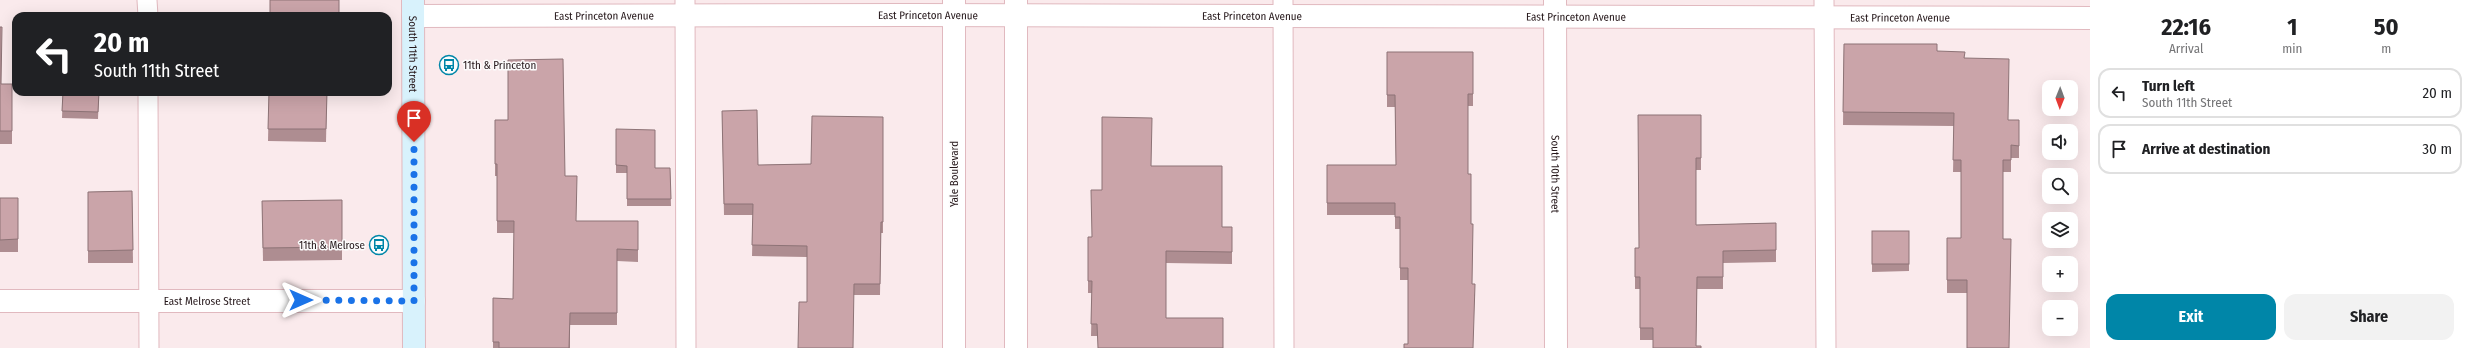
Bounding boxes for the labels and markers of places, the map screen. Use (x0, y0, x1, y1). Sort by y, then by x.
bus stop icon: 11th & Princeton (438, 54, 460, 76)
place label: 11th & Princeton (463, 59, 536, 72)
pin (397, 101, 431, 142)
bus stop icon: 11th & Melrose (368, 234, 390, 256)
place label: 11th & Melrose (299, 239, 365, 252)

